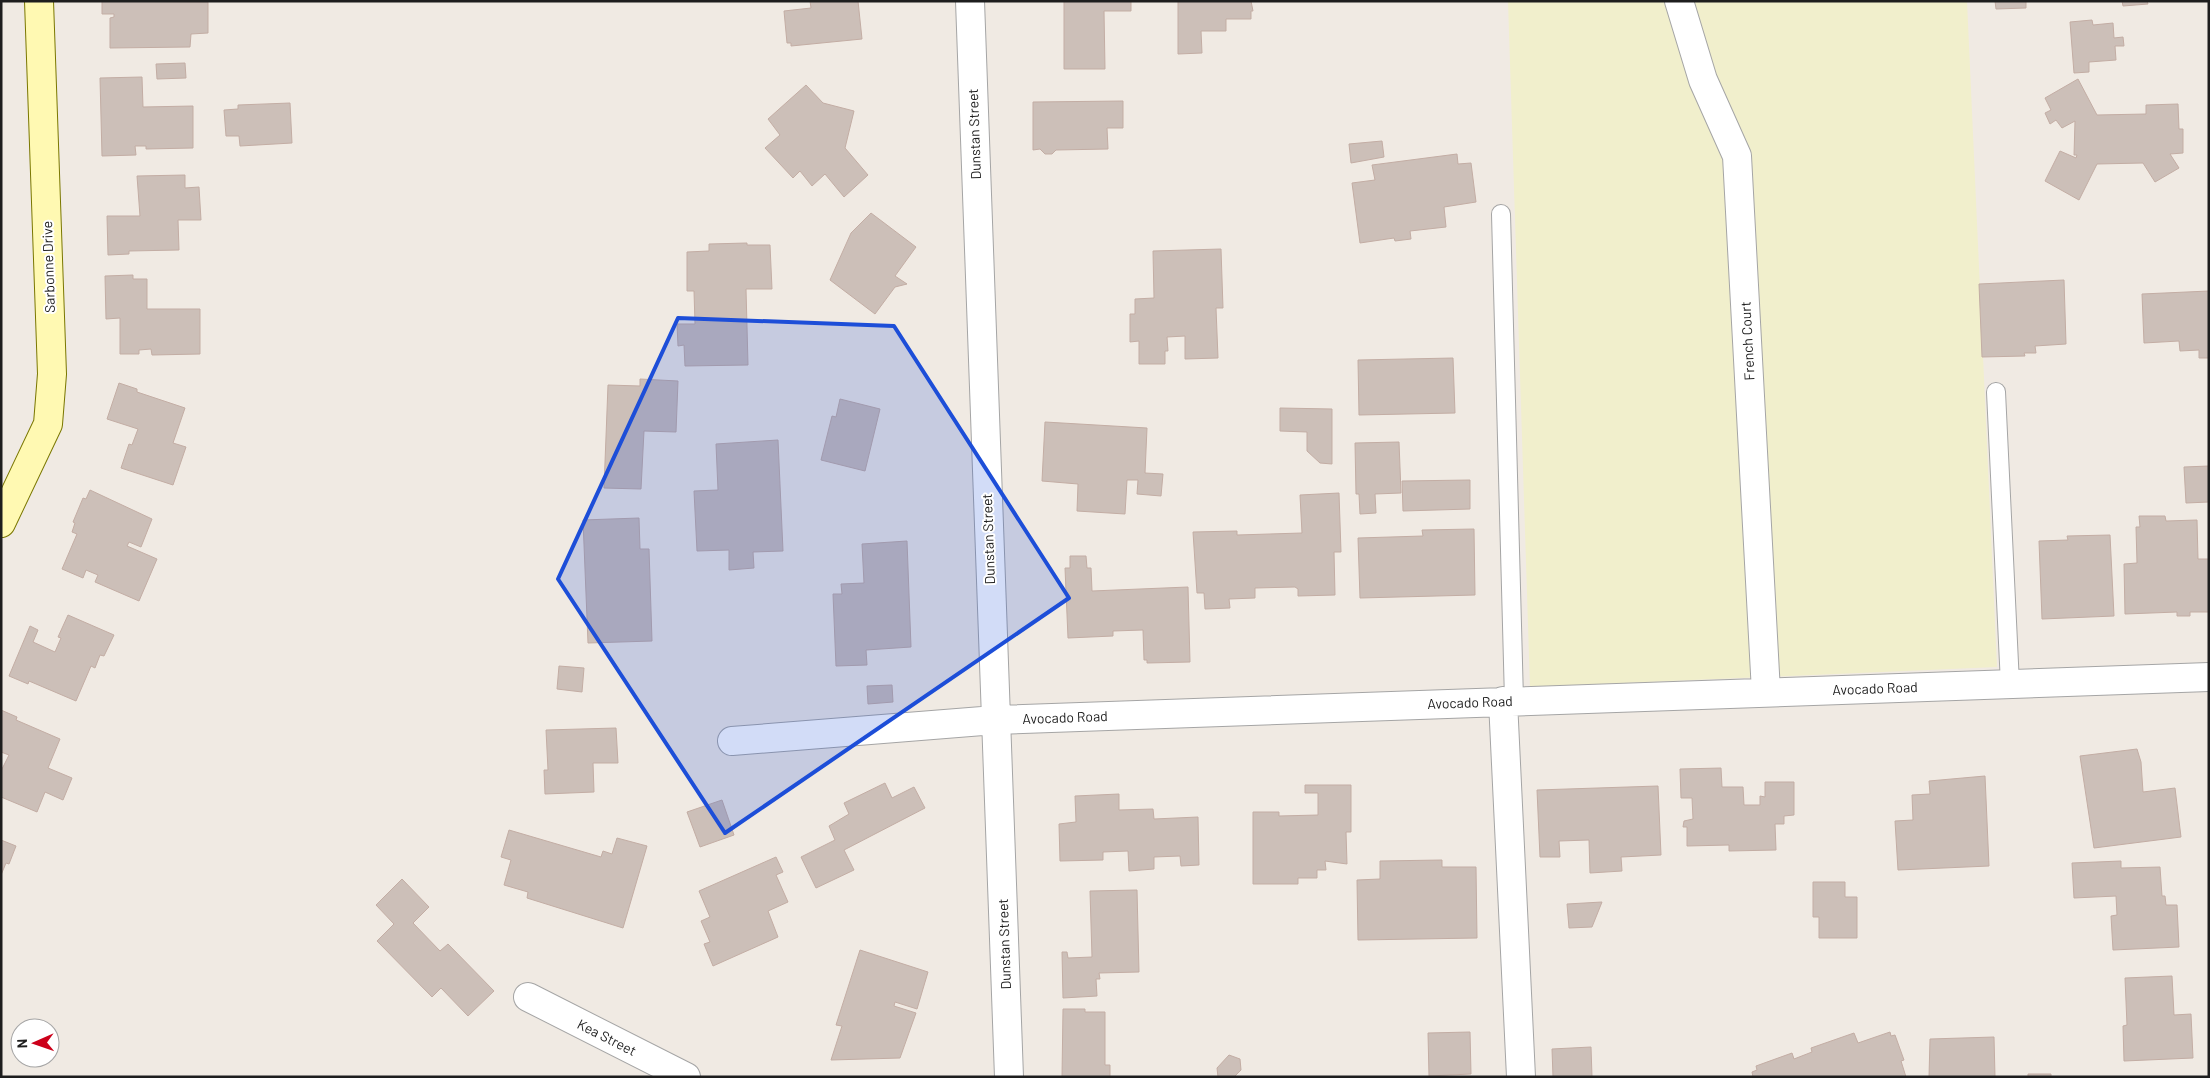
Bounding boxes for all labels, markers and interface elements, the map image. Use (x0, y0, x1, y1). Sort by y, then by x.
street label: Dunstan Street (964, 88, 984, 180)
street label: Sarbonne Drive (38, 221, 58, 313)
street label: French Court (1736, 301, 1758, 381)
street label: Dunstan Street (978, 493, 998, 585)
street label: Avocado Road (1832, 678, 1918, 698)
street label: Avocado Road (1427, 692, 1513, 712)
street label: Avocado Road (1022, 707, 1108, 727)
street label: Dunstan Street (994, 898, 1014, 990)
street label: Kea Street (575, 1015, 639, 1059)
north arrow (10, 1018, 60, 1068)
text: N (13, 1039, 30, 1048)

